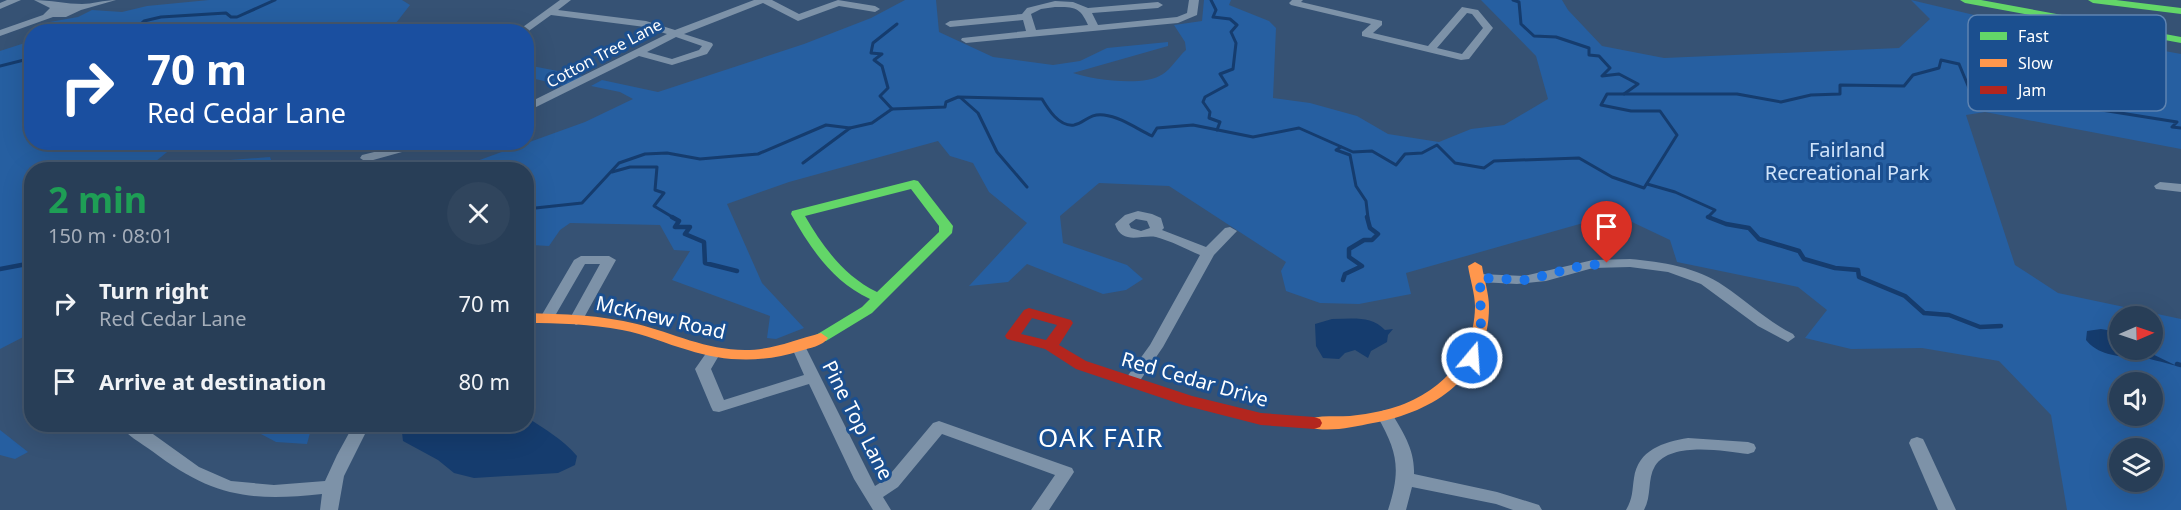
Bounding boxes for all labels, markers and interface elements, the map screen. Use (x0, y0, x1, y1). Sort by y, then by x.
street label: Cotton Tree Lane (542, 13, 666, 93)
legend (1968, 15, 2166, 111)
text: Fast (2018, 25, 2049, 47)
text: 70 m (147, 40, 247, 97)
icon: right (48, 48, 126, 126)
text: Slow (2018, 52, 2053, 74)
text: Jam (2016, 79, 2046, 101)
text: Red Cedar Lane (147, 94, 346, 131)
park label: Fairland Recreational Park (1765, 136, 1929, 186)
text: 2 min (48, 175, 147, 224)
button: close (447, 182, 510, 245)
pin (1581, 201, 1632, 263)
icon: arrive (1590, 210, 1623, 243)
text: 150 m · 08:01 (48, 222, 173, 249)
text: Turn right (99, 275, 209, 305)
icon: right (48, 287, 81, 320)
text: 70 m (459, 288, 510, 318)
street label: McKnew Road (593, 289, 729, 345)
text: Red Cedar Lane (99, 305, 246, 332)
north arrow (2109, 306, 2163, 360)
map controls (2109, 306, 2163, 492)
position arrow (1440, 326, 1504, 390)
street label: Red Cedar Drive (1118, 345, 1272, 413)
street label: Pine Top Lane (816, 356, 900, 484)
icon: arrive (48, 365, 81, 398)
text: Arrive at destination (99, 366, 326, 396)
text: 80 m (459, 366, 510, 396)
button: sound (2109, 372, 2163, 426)
district label: OAK FAIR (1038, 419, 1164, 455)
button: layers (2109, 438, 2163, 492)

